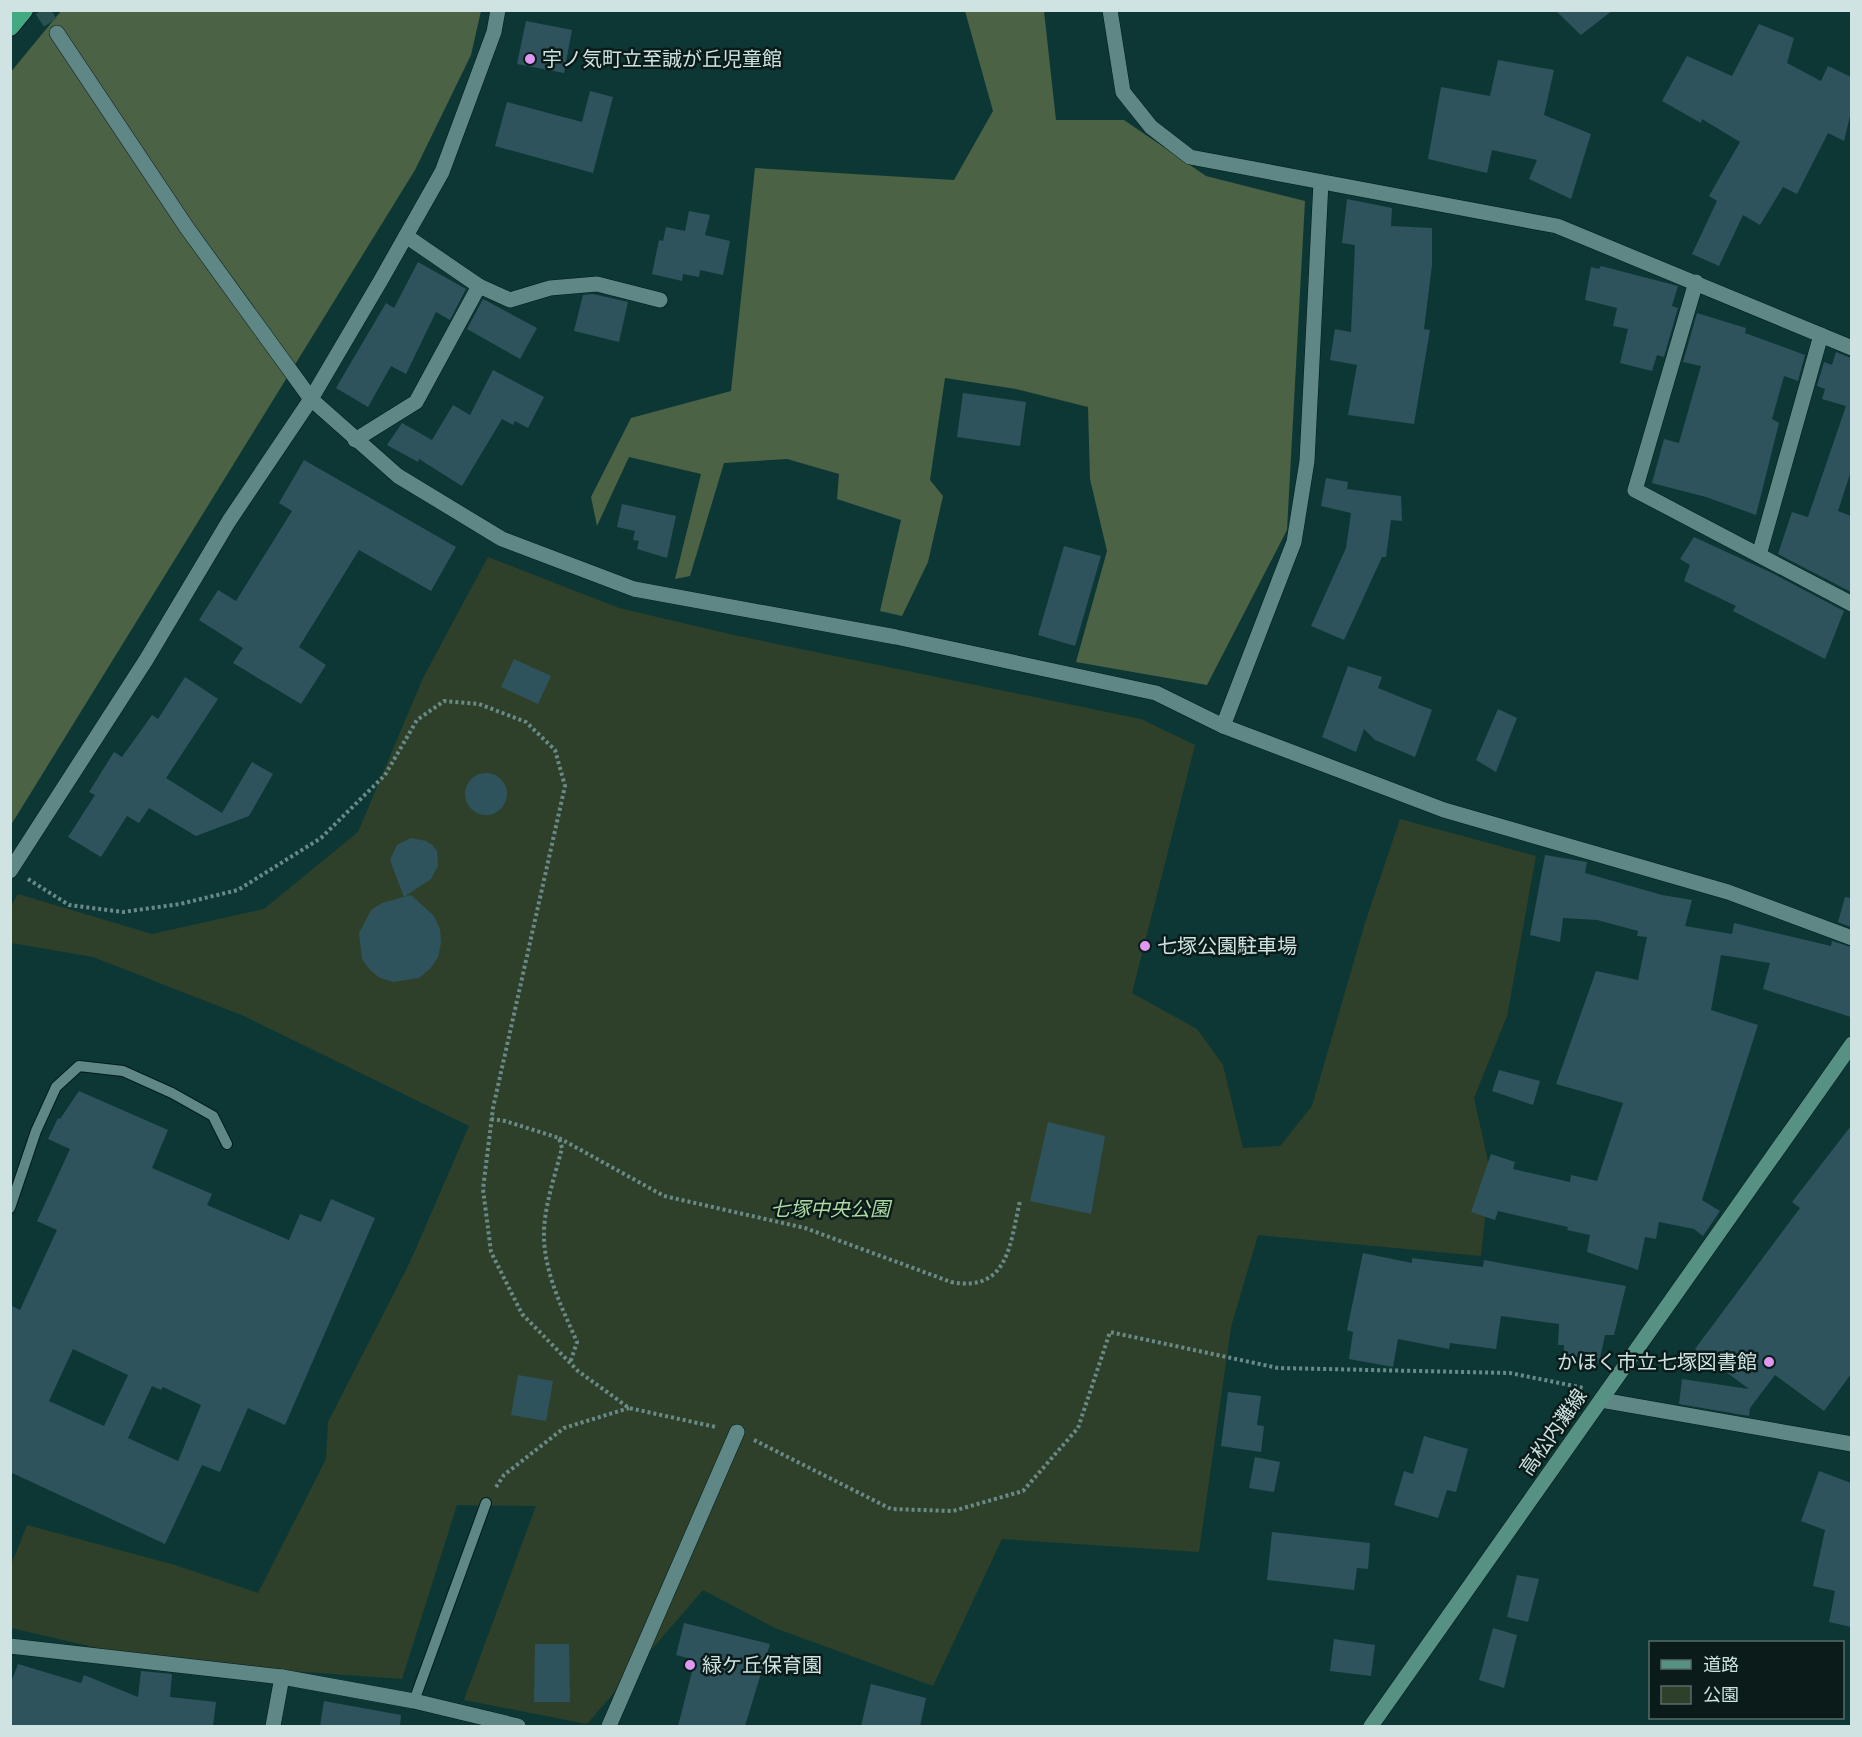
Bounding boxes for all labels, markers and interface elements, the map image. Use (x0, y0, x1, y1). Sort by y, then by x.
place label: 宇ノ気町立至誠が丘児童館 (542, 45, 782, 72)
marker: 宇ノ気町立至誠が丘児童館 (523, 52, 537, 66)
place label: 七塚公園駐車場 (1157, 932, 1297, 959)
marker: 七塚公園駐車場 (1138, 939, 1152, 953)
park label: 七塚中央公園 (770, 1195, 893, 1222)
place label: かほく市立七塚図書館 (1557, 1348, 1757, 1375)
marker: かほく市立七塚図書館 (1762, 1355, 1776, 1369)
street label: 高松内灘線 (1513, 1383, 1592, 1480)
legend (1649, 1641, 1844, 1719)
place label: 緑ケ丘保育園 (702, 1651, 822, 1678)
text: 道路 (1703, 1652, 1739, 1676)
marker: 緑ケ丘保育園 (683, 1658, 697, 1672)
text: 公園 (1703, 1682, 1739, 1706)

